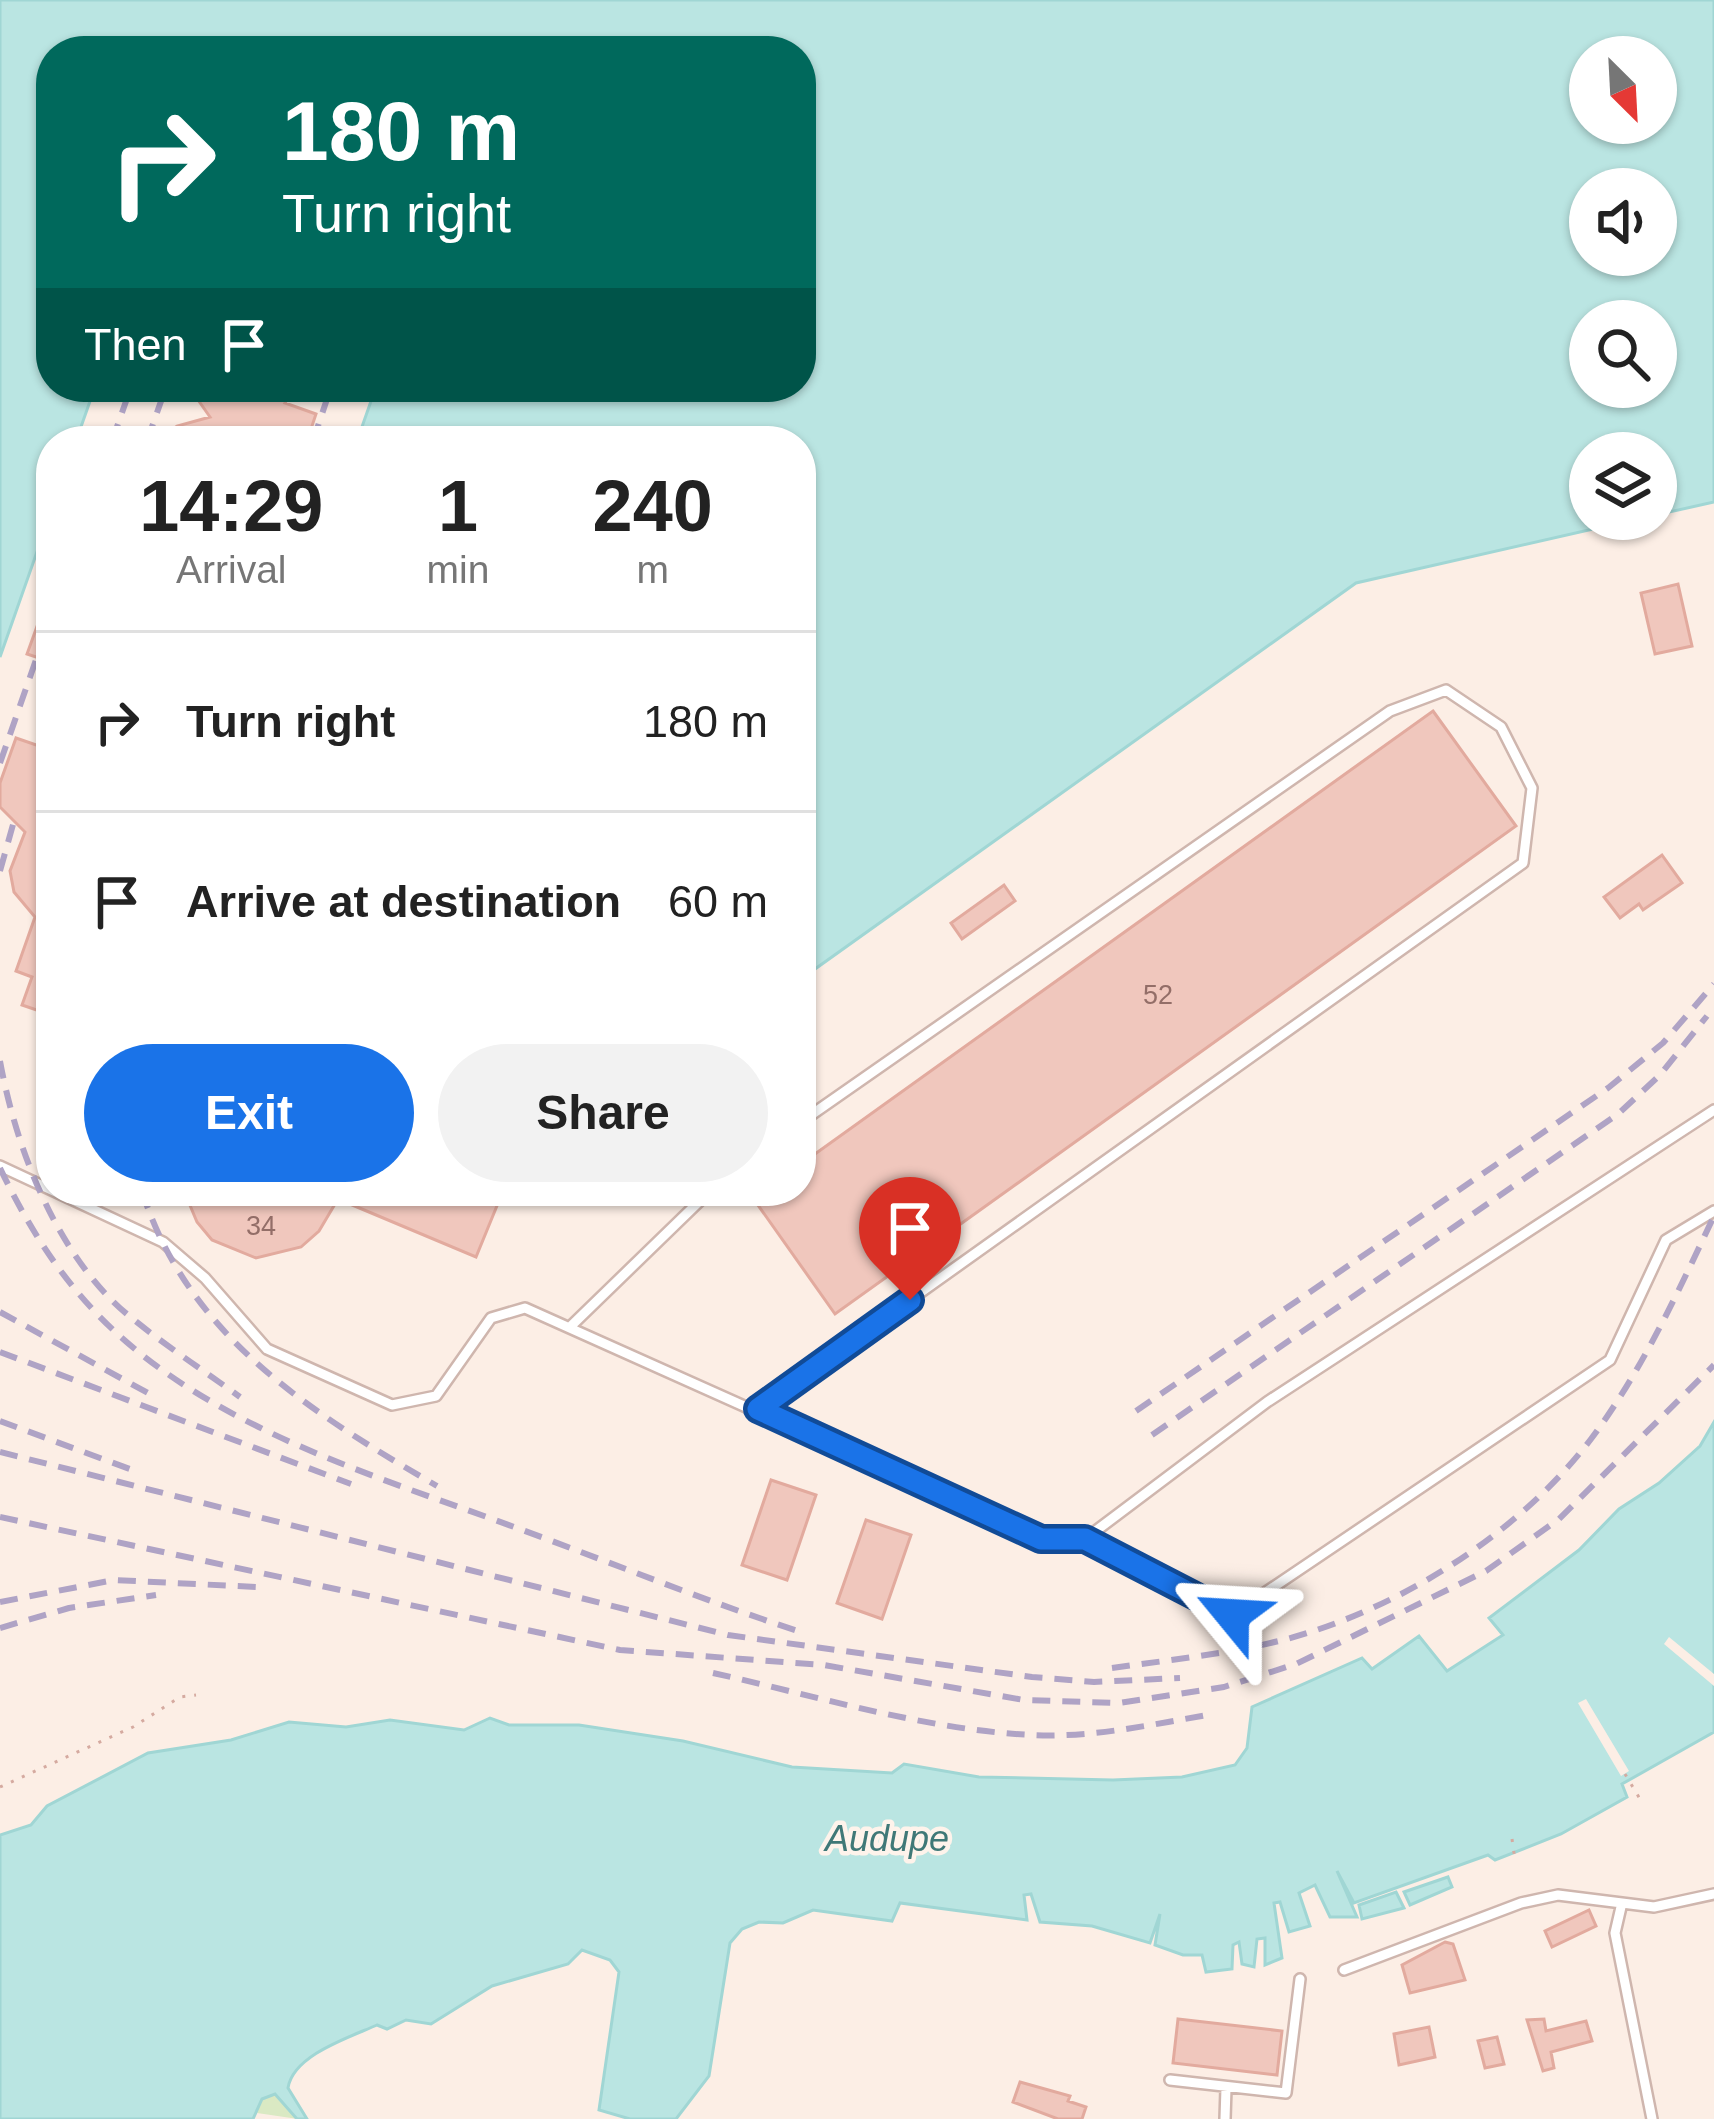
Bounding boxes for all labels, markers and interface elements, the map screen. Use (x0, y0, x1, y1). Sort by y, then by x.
north arrow (1569, 36, 1677, 144)
map controls (1569, 36, 1677, 540)
icon: right (84, 84, 240, 240)
text: 180 m (282, 84, 520, 178)
button: sound (1569, 168, 1677, 276)
text: Turn right (282, 183, 511, 243)
button: search (1569, 300, 1677, 408)
icon: arrive (211, 312, 277, 378)
text: Then (84, 319, 187, 370)
button: layers (1569, 432, 1677, 540)
text: 14:29 (139, 466, 323, 546)
text: 1 (438, 466, 478, 546)
text: 240 (593, 466, 713, 546)
text: Arrival (176, 548, 287, 591)
text: min (427, 548, 489, 591)
text: m (636, 548, 669, 591)
icon: right (84, 689, 150, 755)
text: Turn right (186, 696, 395, 747)
text: 180 m (643, 696, 768, 747)
icon: arrive (84, 869, 150, 935)
text: Arrive at destination (186, 876, 621, 927)
text: 60 m (668, 876, 768, 927)
house number: 52 (1143, 980, 1173, 1010)
button: Exit (84, 1044, 414, 1182)
button: Share (438, 1044, 768, 1182)
pin (859, 1177, 961, 1300)
icon: arrive (877, 1195, 943, 1261)
house number: 34 (246, 1211, 276, 1241)
position arrow (1169, 1552, 1295, 1678)
water label: Audupe (823, 1818, 949, 1859)

